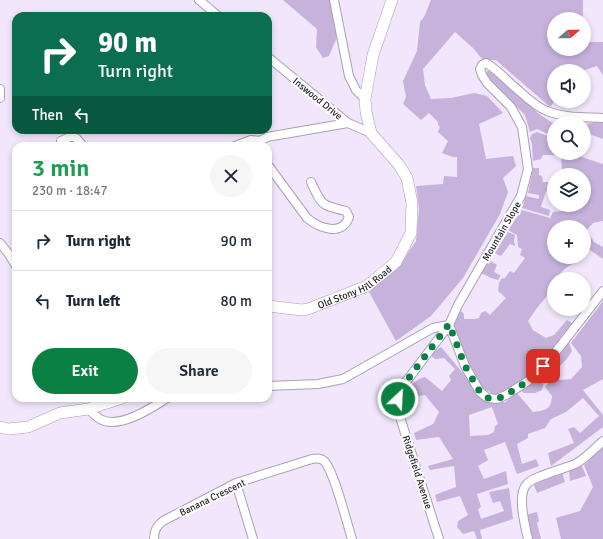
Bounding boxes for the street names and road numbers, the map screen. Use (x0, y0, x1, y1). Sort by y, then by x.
street label: Inswood Drive (290, 75, 345, 122)
street label: Mountain Slope (480, 199, 524, 264)
street label: Old Stony Hill Road (316, 263, 394, 312)
street label: Ridgefield Avenue (399, 434, 435, 511)
street label: Banana Crescent (177, 477, 248, 519)

